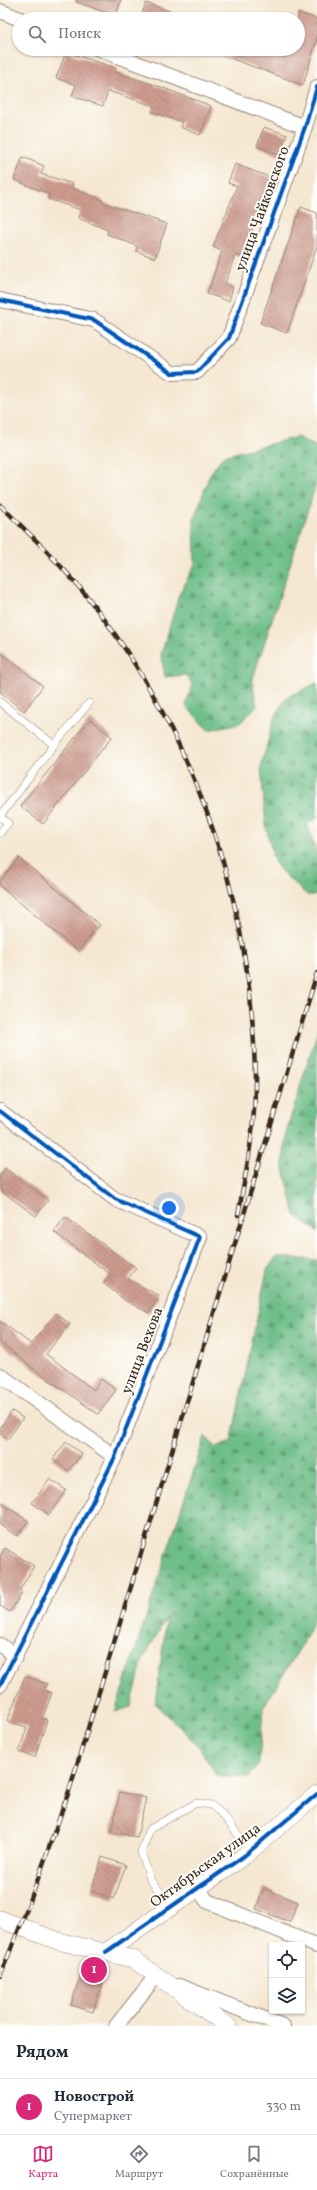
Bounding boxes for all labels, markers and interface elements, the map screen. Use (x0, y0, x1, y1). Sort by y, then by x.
search box (12, 12, 305, 56)
icon: search (26, 23, 48, 45)
text: Поиск (58, 24, 101, 45)
street label: улица Чайковского (231, 143, 295, 275)
your location (159, 1198, 179, 1218)
street label: улица Вехова (117, 1304, 169, 1398)
street label: Октябрьская улица (146, 1819, 266, 1913)
map controls (269, 1942, 305, 2014)
button: locate (269, 1942, 305, 1978)
pin: 1 (81, 1955, 107, 1985)
button: layers (269, 1978, 305, 2014)
text: Рядом (16, 2041, 69, 2064)
text: Новострой (54, 2087, 134, 2108)
text: 1 (26, 2098, 32, 2116)
text: 330 m (266, 2098, 301, 2116)
text: Супермаркет (54, 2108, 132, 2126)
tab: Карта (28, 2143, 58, 2182)
tab: Маршрут (115, 2143, 163, 2182)
tab: Сохранённые (220, 2143, 289, 2182)

